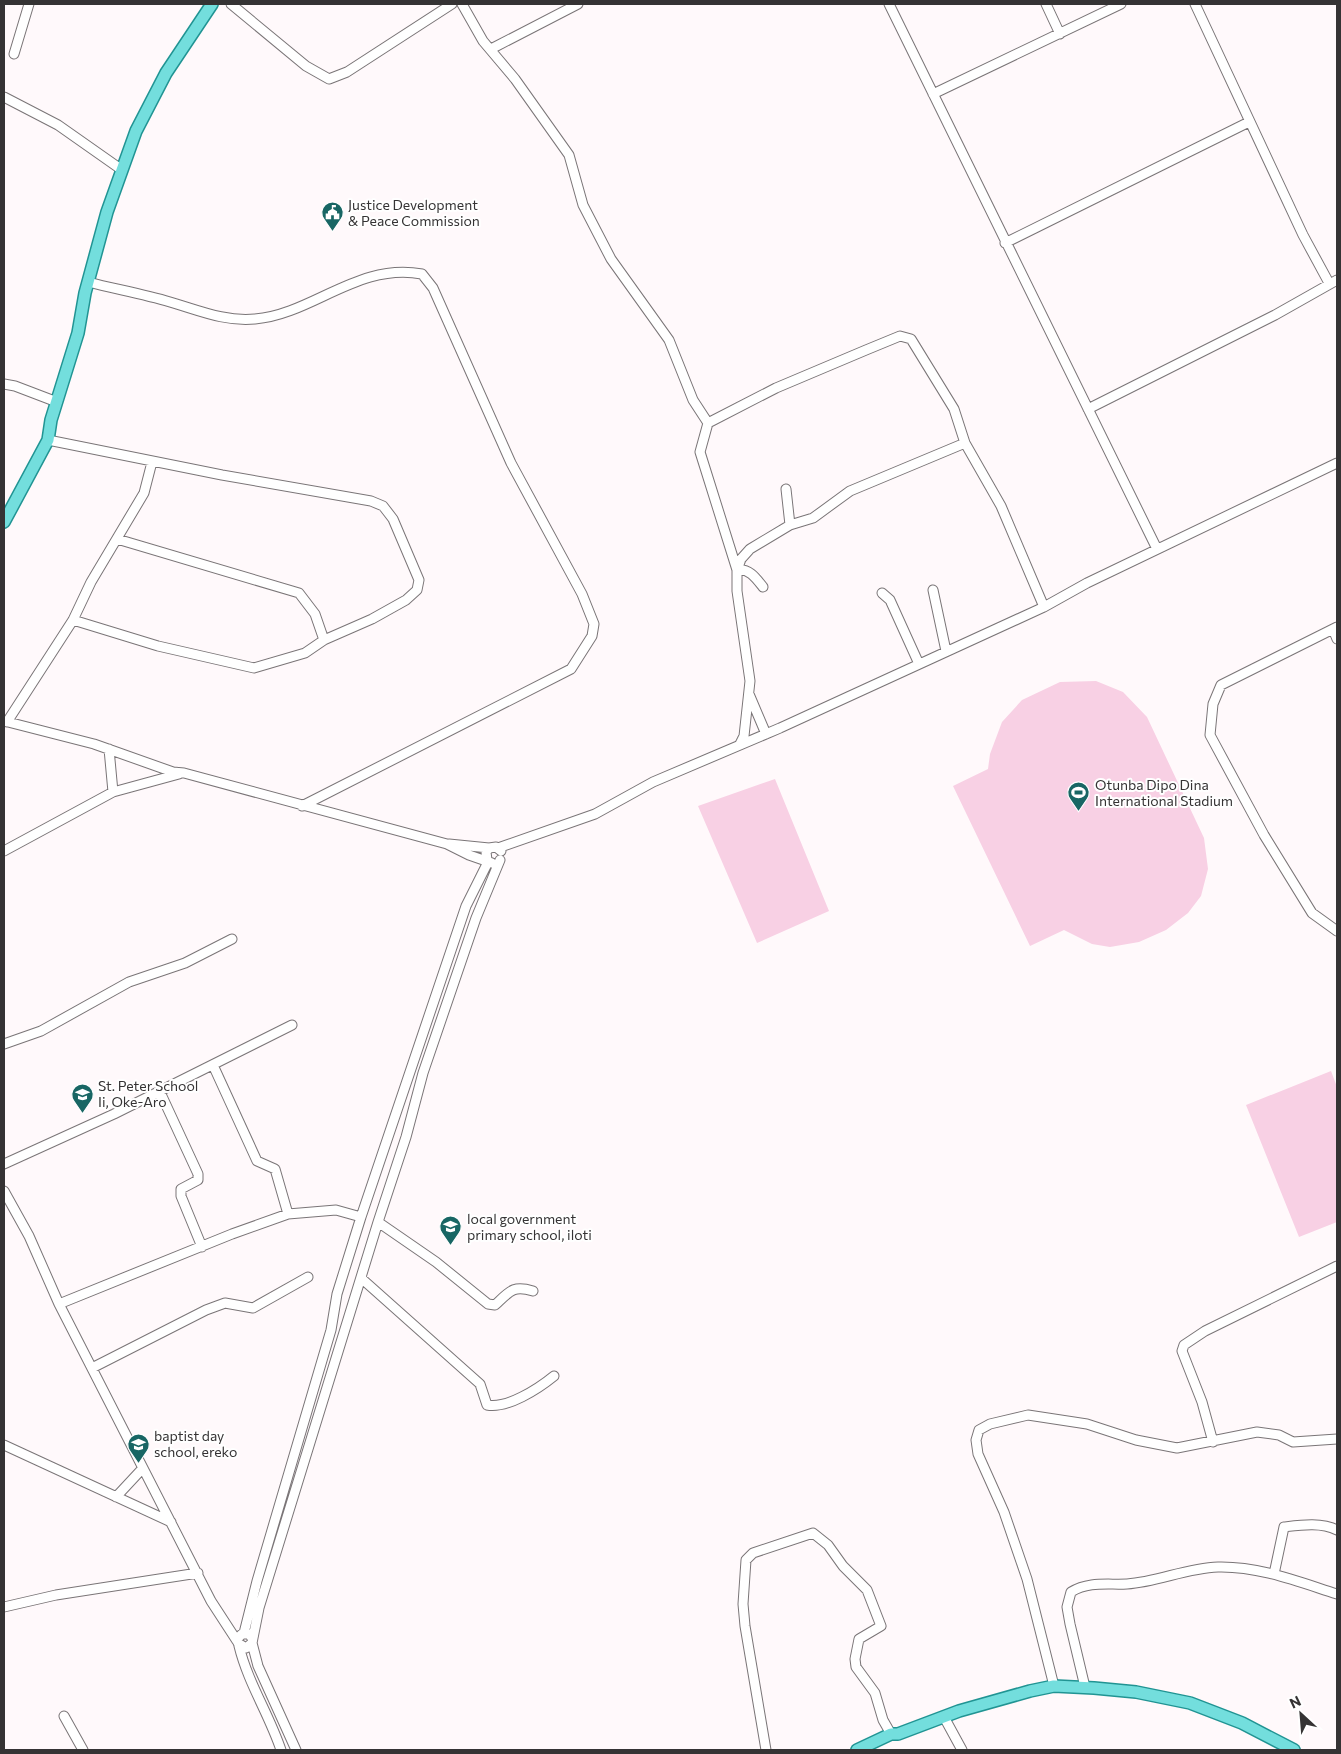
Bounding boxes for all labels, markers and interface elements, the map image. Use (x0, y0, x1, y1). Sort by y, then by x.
place label: Justice Development & Peace Commission (348, 196, 480, 229)
public building icon: Justice Development & Peace Commission (320, 201, 344, 232)
place label: Otunba Dipo Dina International Stadium (1095, 776, 1233, 809)
sports icon: Otunba Dipo Dina International Stadium (1067, 781, 1091, 812)
place label: St. Peter School Ii, Oke-Aro (98, 1077, 198, 1110)
school or university icon: St. Peter School Ii, Oke-Aro (70, 1082, 94, 1113)
place label: local government primary school, iloti (467, 1210, 592, 1243)
school or university icon: local government primary school, iloti (439, 1215, 463, 1246)
place label: baptist day school, ereko (154, 1427, 237, 1460)
school or university icon: baptist day school, ereko (126, 1432, 150, 1463)
north arrow (1276, 1689, 1326, 1739)
text: N (1287, 1692, 1304, 1712)

